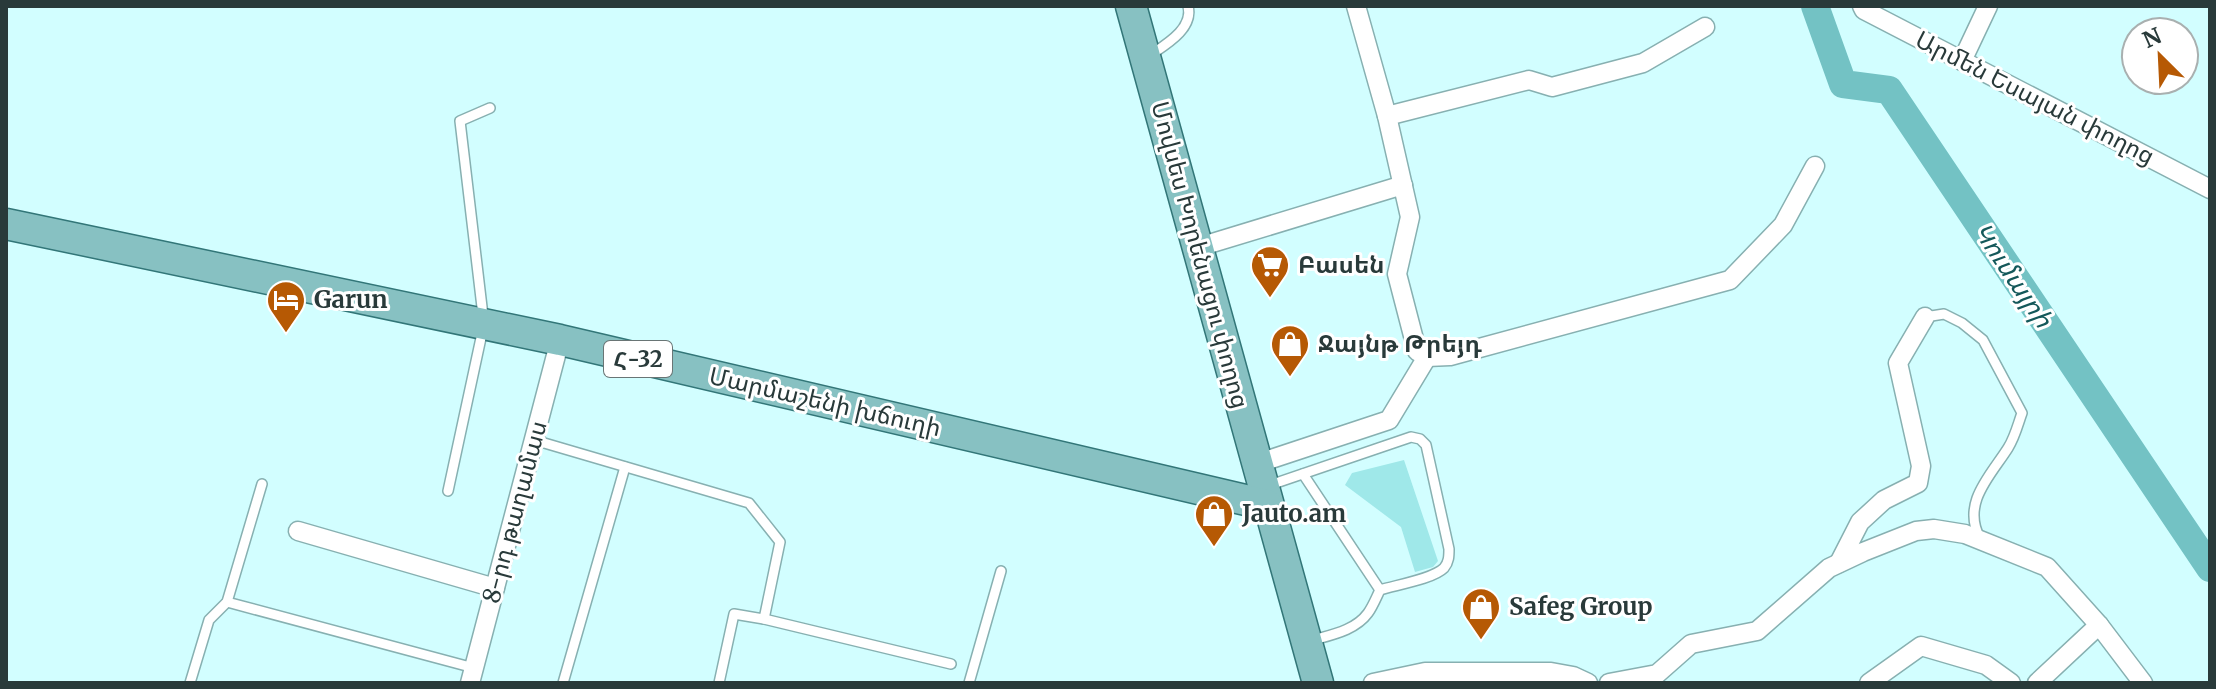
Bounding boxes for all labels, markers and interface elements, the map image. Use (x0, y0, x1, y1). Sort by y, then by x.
north arrow (2120, 16, 2200, 96)
text: N (2138, 21, 2166, 54)
street label: Արմեն Եսայան փողոց (1910, 24, 2160, 171)
street label: Մովսես Խորենացու փողոց (1145, 98, 1256, 412)
water label: Կումայրի (1966, 216, 2061, 334)
supermarket icon: Բասեն (1249, 244, 1291, 299)
place label: Բասեն (1298, 249, 1385, 280)
hotel icon: Garun (265, 279, 307, 334)
place label: Garun (314, 284, 388, 315)
shop icon: Ջայնթ Թրեյդ (1269, 323, 1311, 378)
place label: Ջայնթ Թրեյդ (1318, 328, 1482, 359)
road number: Հ-32 (604, 341, 672, 377)
street label: Մարմաշենի խճուղի (706, 360, 944, 443)
street label: 8-րդ թաղամաս (475, 417, 554, 607)
shop icon: Jauto.am (1193, 493, 1235, 548)
place label: Jauto.am (1241, 498, 1346, 529)
shop icon: Safeg Group (1460, 586, 1502, 641)
place label: Safeg Group (1509, 591, 1653, 622)

